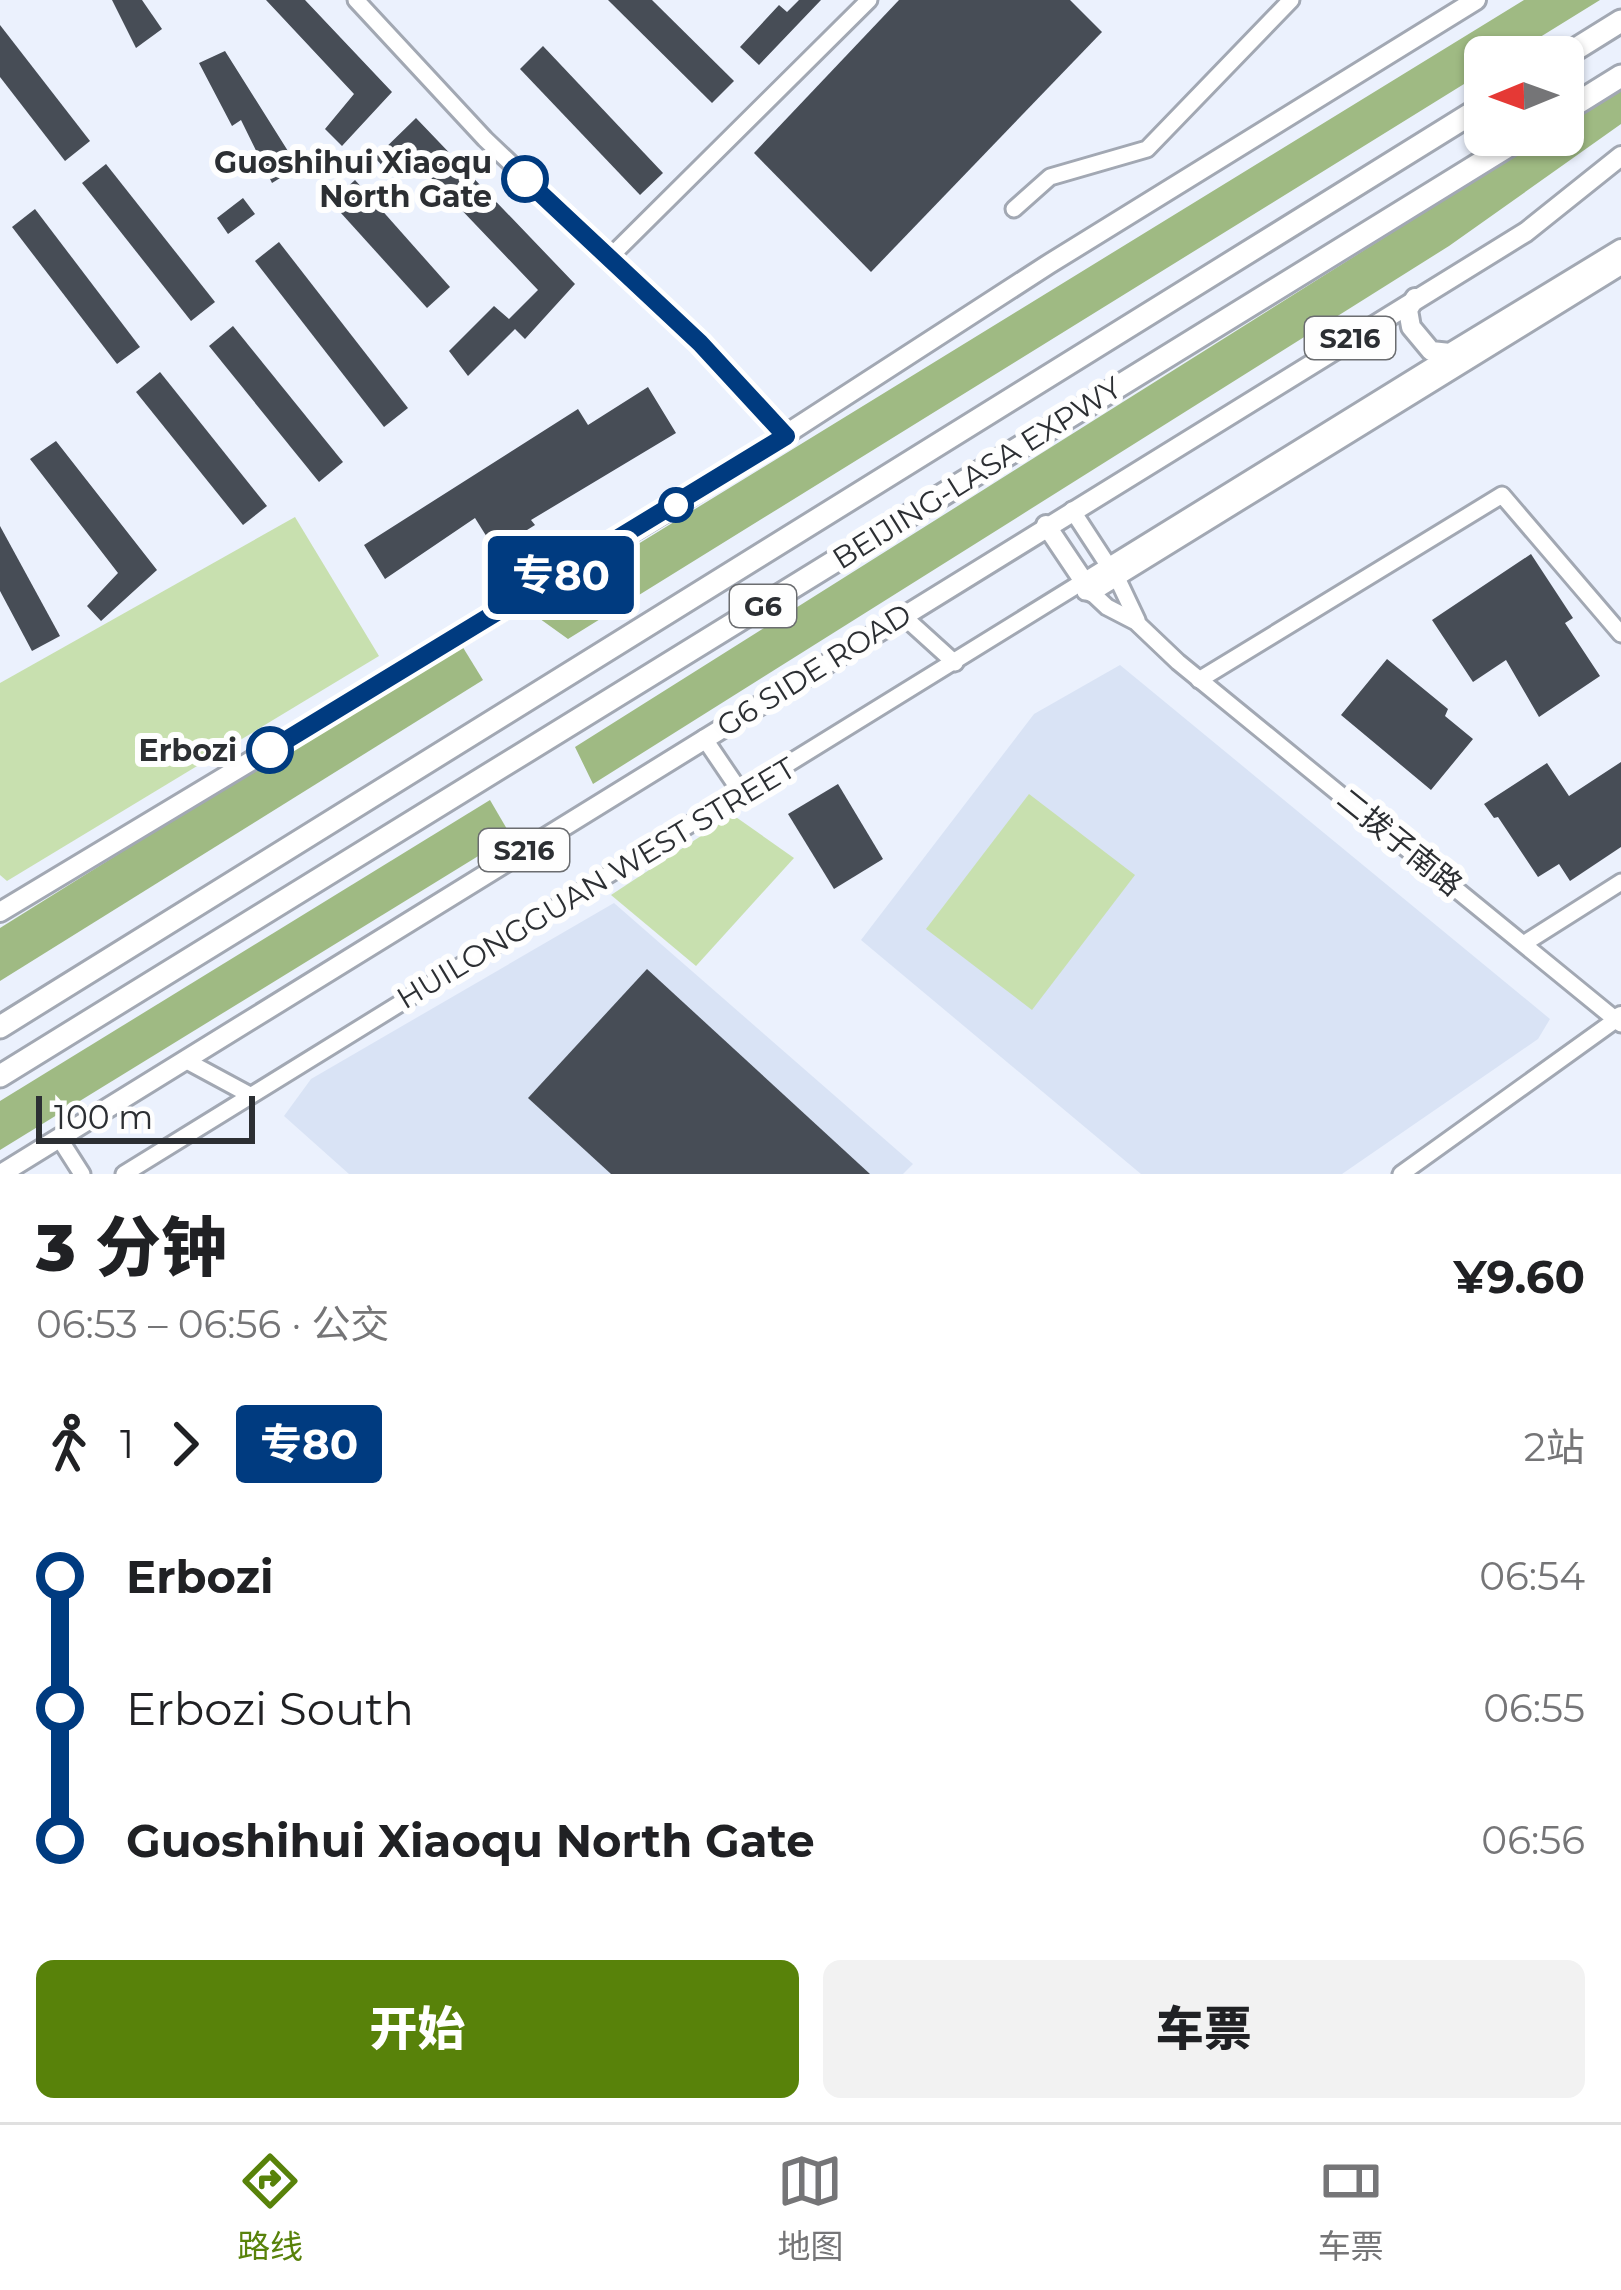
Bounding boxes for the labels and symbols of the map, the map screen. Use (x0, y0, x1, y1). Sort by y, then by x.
north arrow (1464, 36, 1584, 156)
place label: Guoshihui Xiaoqu North Gate (214, 144, 492, 215)
marker: Guoshihui Xiaoqu North Gate (503, 157, 547, 201)
road number: S216 (1305, 317, 1395, 359)
street label: BEIJING-LASA EXPWY (826, 368, 1129, 577)
unlabelled marker (660, 489, 692, 521)
line badge: 专80 (492, 536, 630, 614)
road number: G6 (730, 585, 796, 627)
street label: G6 SIDE ROAD (710, 595, 918, 745)
marker: Erbozi (248, 728, 292, 772)
place label: Erbozi (139, 732, 237, 769)
street label: HUILONGGUAN WEST STREET (390, 749, 803, 1017)
street label: 二拨子南路 (1330, 780, 1470, 904)
road number: S216 (479, 829, 569, 871)
scale bar (36, 1090, 255, 1143)

